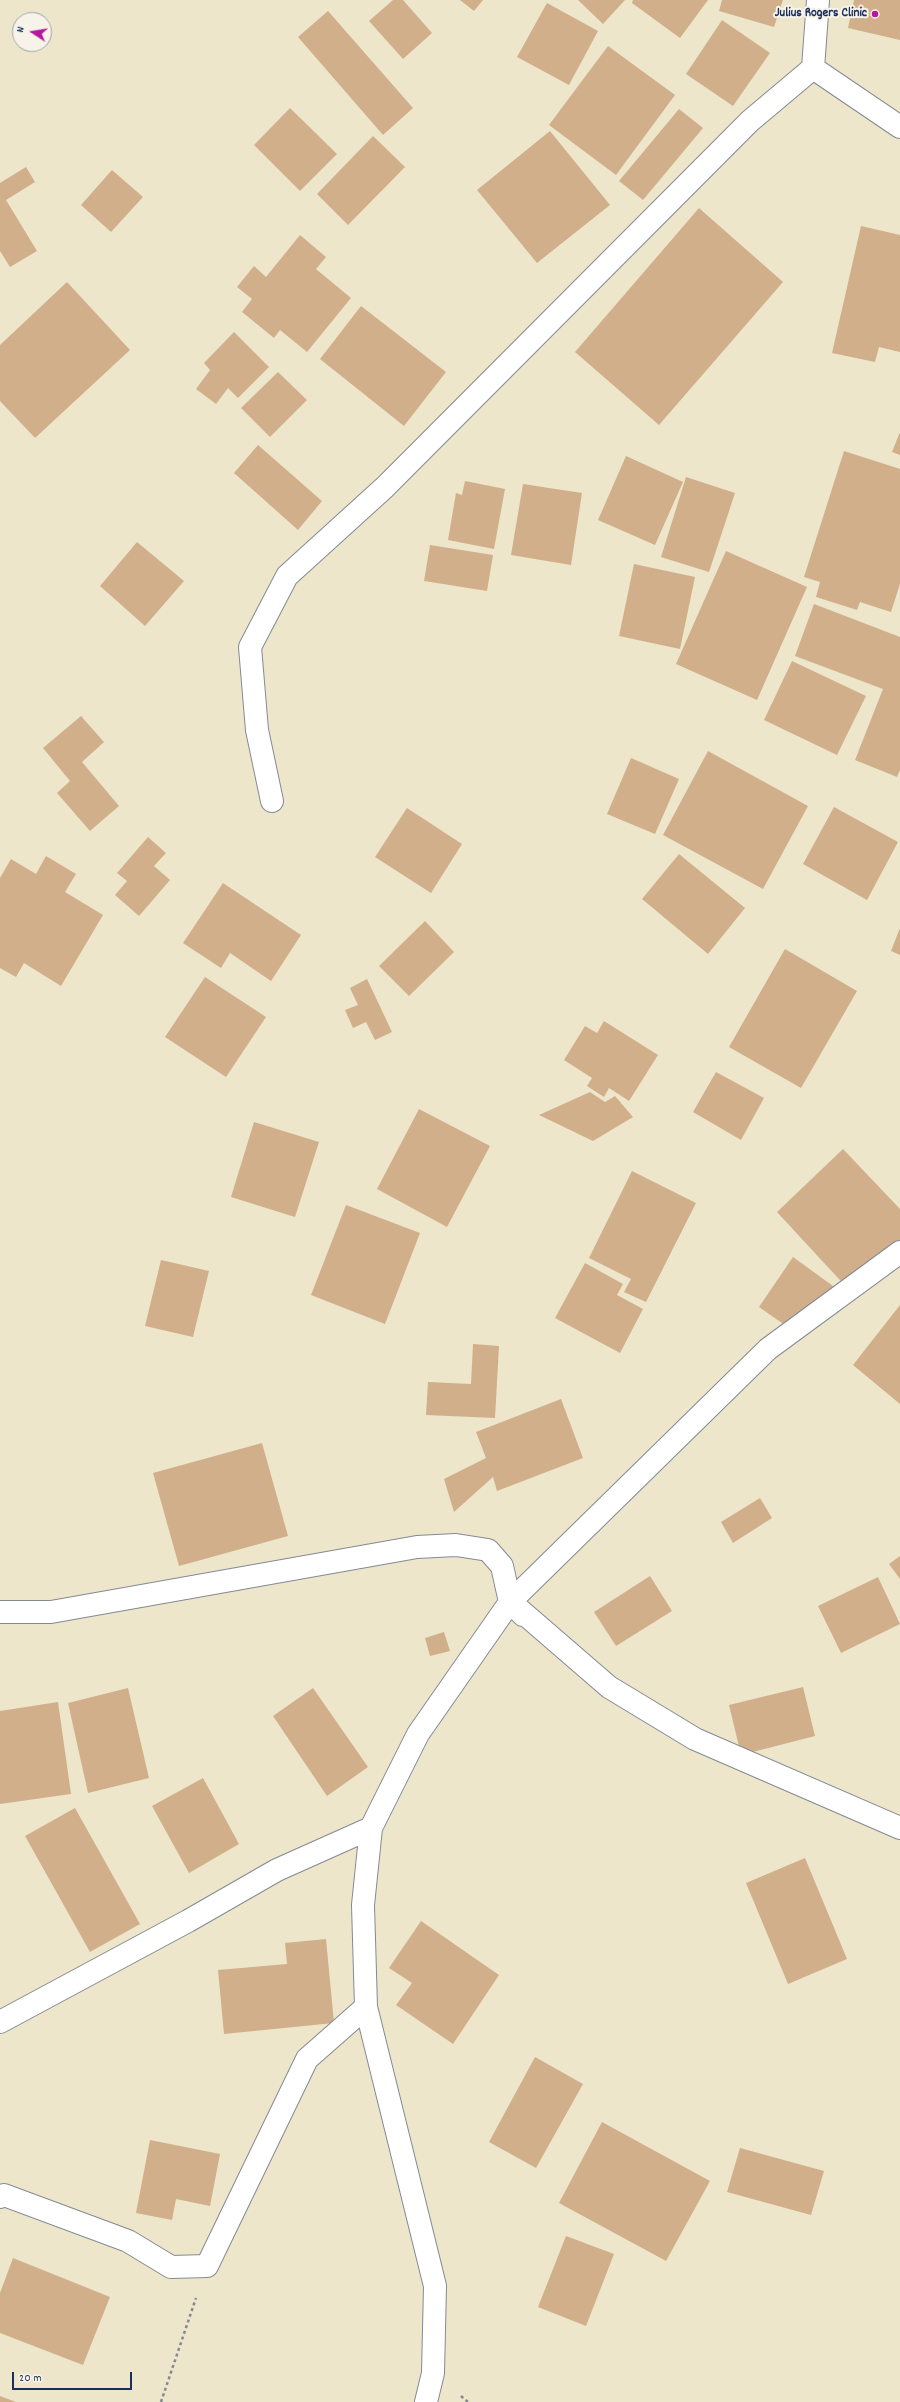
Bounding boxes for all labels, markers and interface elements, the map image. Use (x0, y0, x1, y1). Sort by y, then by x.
place label: Julius Rogers Clinic (775, 6, 867, 22)
marker: Julius Rogers Clinic (870, 9, 880, 19)
north arrow (12, 12, 52, 52)
text: N (13, 25, 30, 34)
scale bar (14, 2364, 134, 2390)
text: 20 m (19, 2370, 42, 2387)

